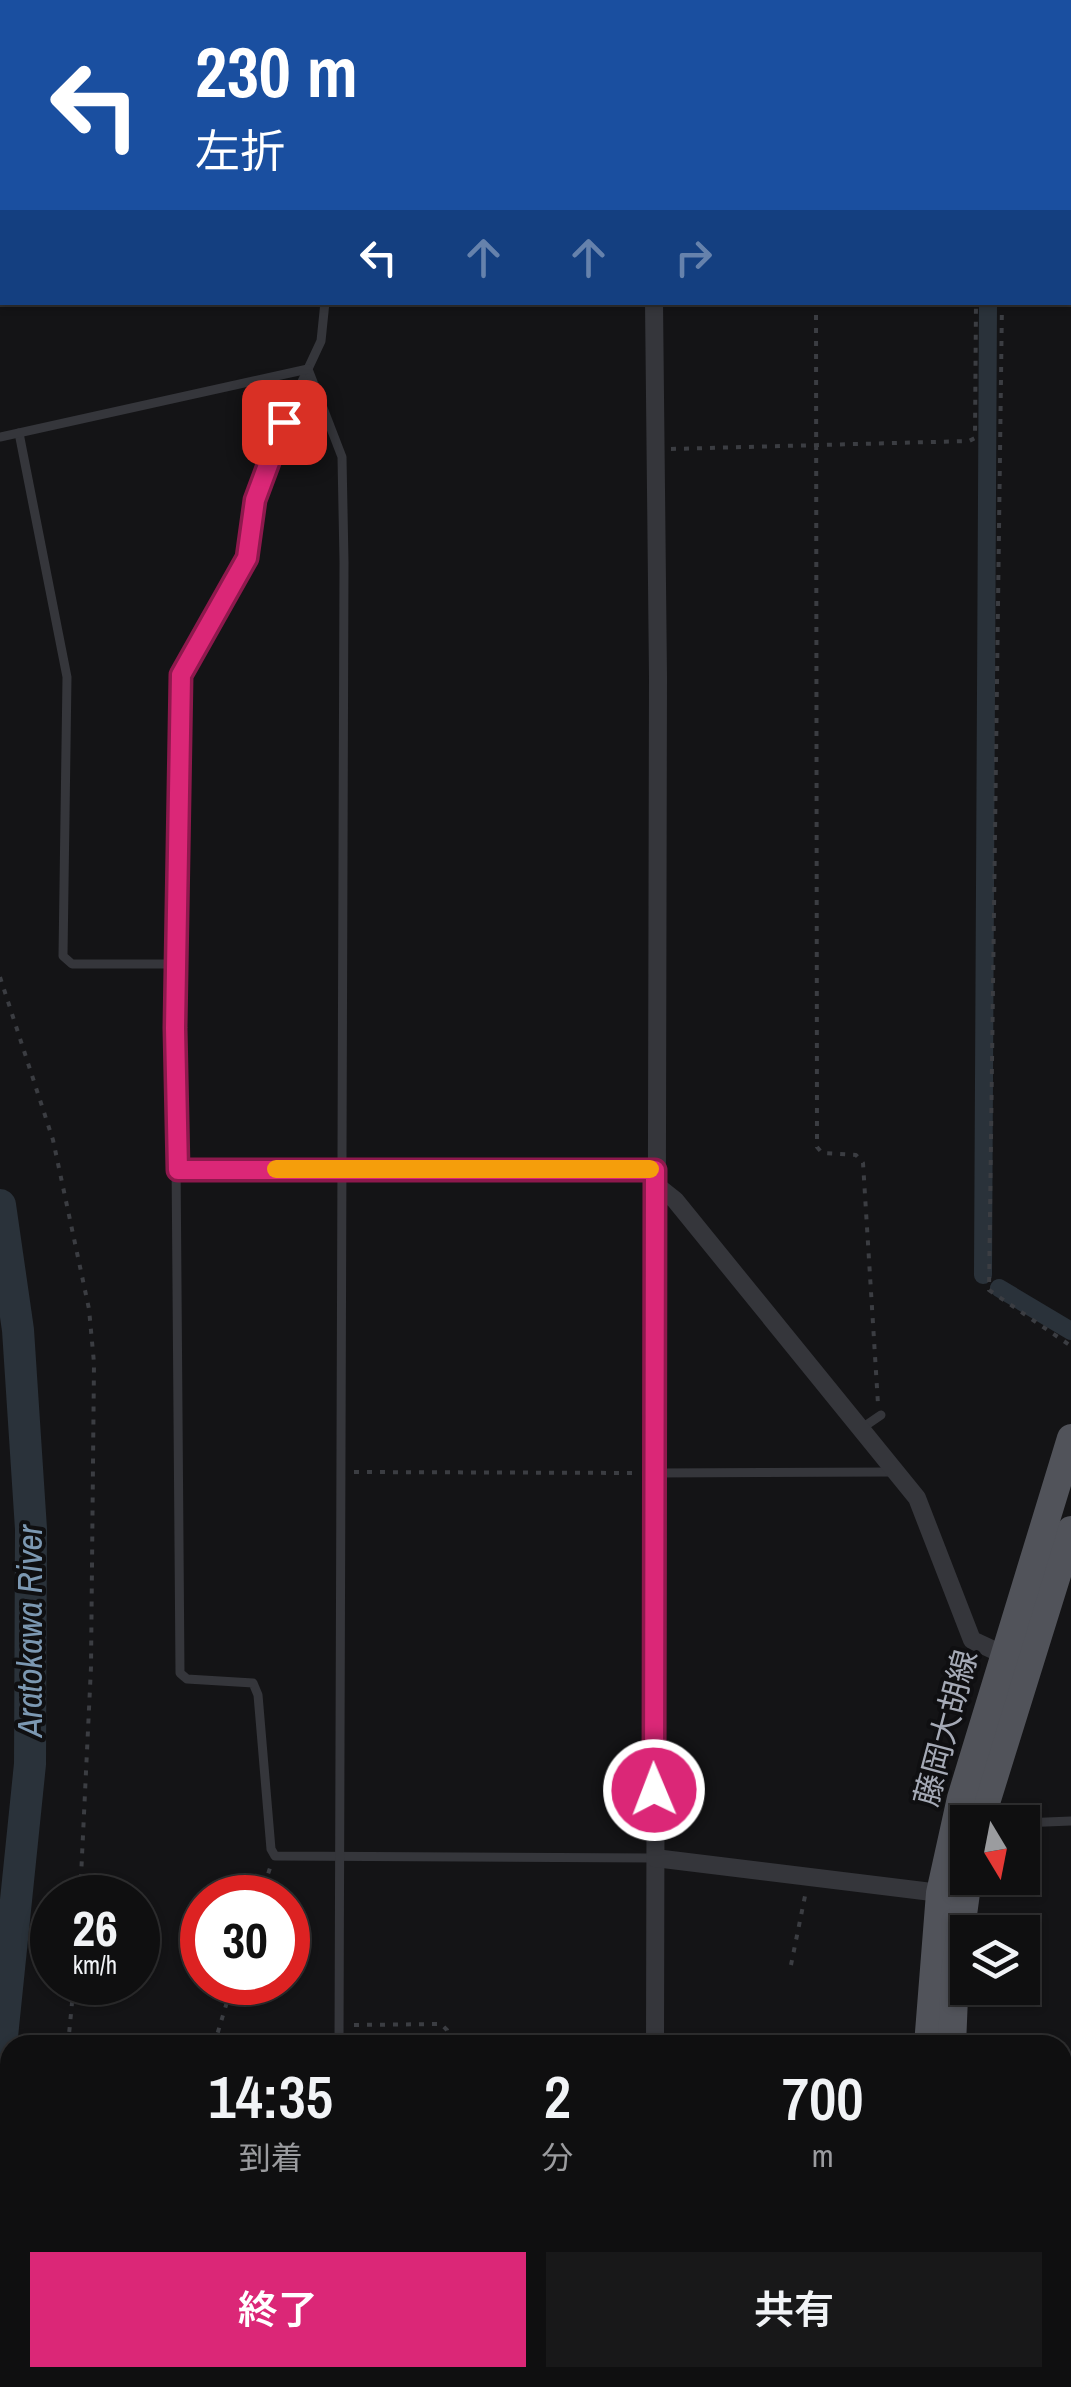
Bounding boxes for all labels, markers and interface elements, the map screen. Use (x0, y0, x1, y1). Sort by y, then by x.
text: 230 m (195, 25, 358, 119)
icon: left (30, 40, 160, 170)
text: 左折 (195, 120, 285, 181)
icon: left (351, 230, 406, 285)
icon: ahead (456, 230, 511, 285)
icon: ahead (561, 230, 616, 285)
icon: right (666, 230, 721, 285)
pin (242, 380, 327, 465)
icon: arrive (257, 395, 312, 450)
water label: Aratokawa River (6, 1523, 53, 1739)
street label: 藤岡大胡線 (904, 1645, 987, 1811)
position arrow (602, 1738, 706, 1842)
north arrow (950, 1805, 1040, 1895)
map controls (950, 1805, 1040, 2005)
speed limit sign: 30 (180, 1875, 310, 2005)
text: 26 (72, 1894, 118, 1962)
button: layers (950, 1915, 1040, 2005)
text: km/h (73, 1948, 117, 1982)
text: 14:35 (208, 2056, 333, 2137)
text: 2 (544, 2056, 571, 2137)
text: 700 (782, 2058, 864, 2139)
text: m (812, 2134, 834, 2177)
text: 到着 (239, 2136, 303, 2179)
text: 分 (541, 2136, 573, 2179)
button: 終了 (30, 2252, 526, 2367)
button: 共有 (546, 2252, 1042, 2367)

